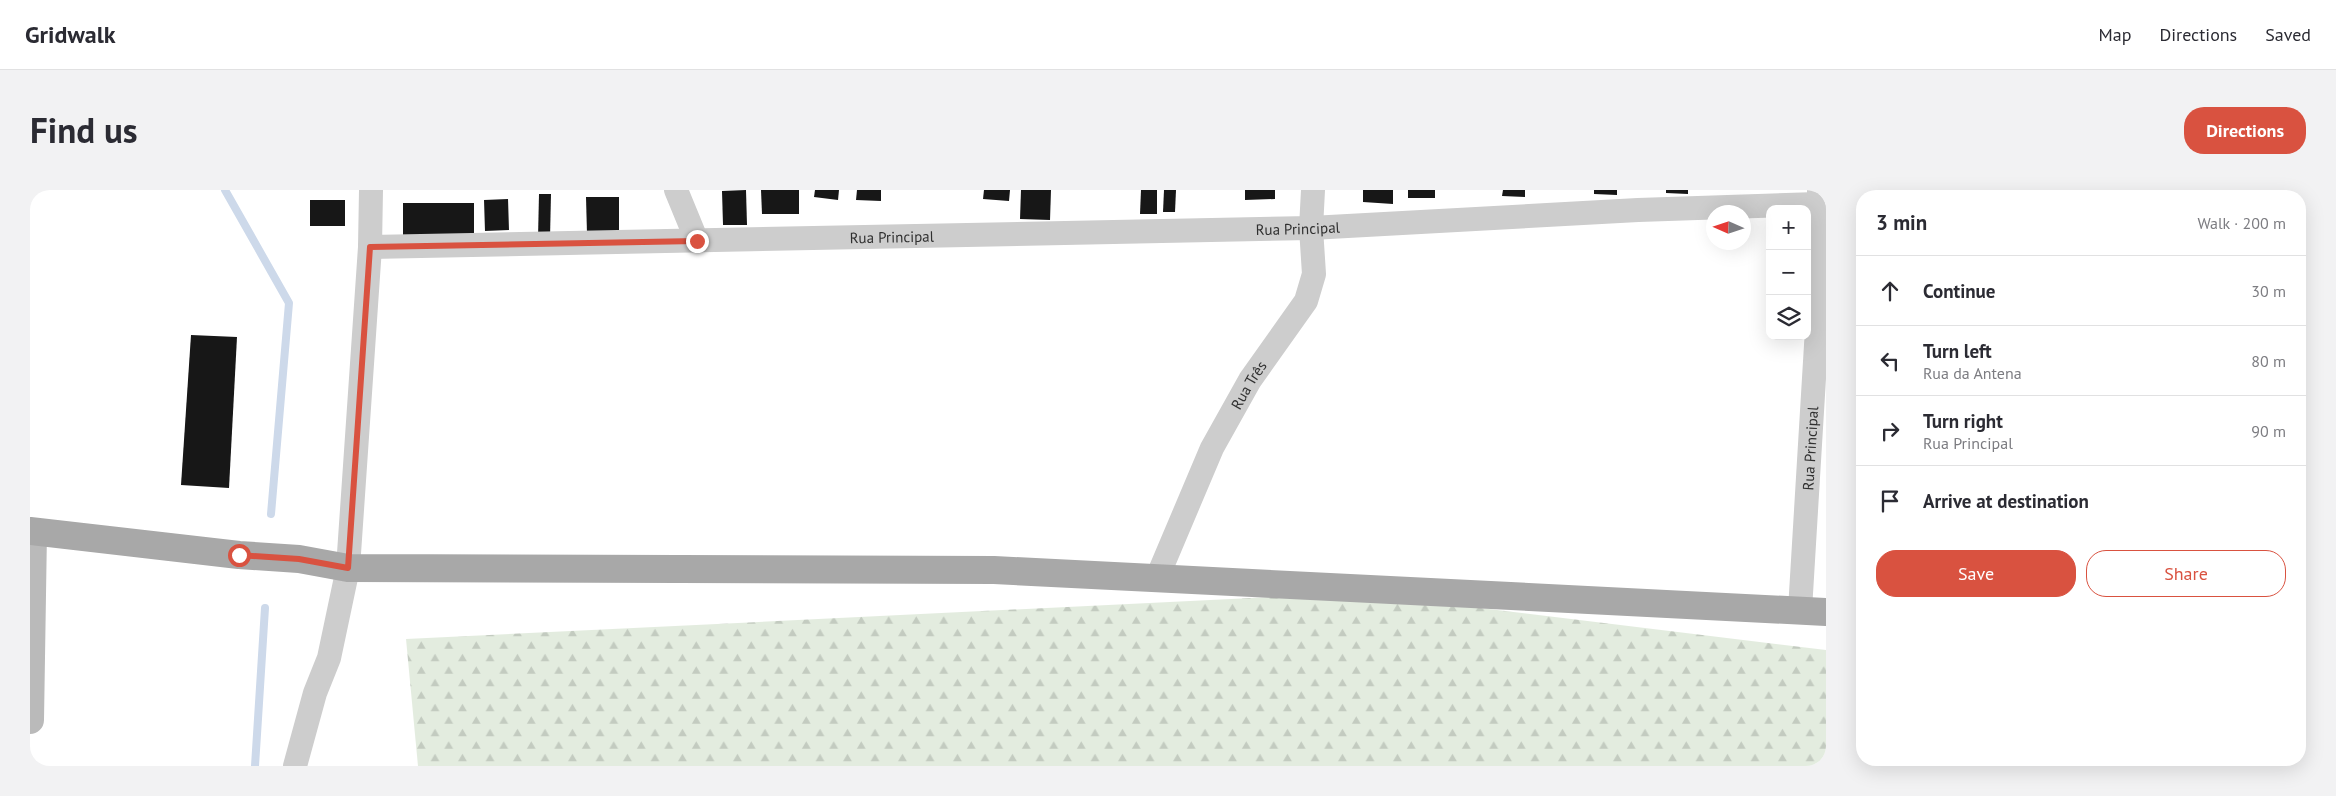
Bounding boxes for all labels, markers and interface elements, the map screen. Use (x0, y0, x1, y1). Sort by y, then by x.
text: Gridwalk (25, 19, 115, 50)
text: Map (2099, 23, 2131, 46)
text: Directions (2159, 23, 2237, 46)
text: Saved (2265, 23, 2311, 46)
text: Find us (30, 107, 138, 153)
button: Directions (2184, 107, 2306, 154)
north arrow (1706, 205, 1751, 250)
map controls (1766, 205, 1811, 340)
button: + (1766, 205, 1811, 250)
text: 3 min (1876, 209, 1927, 236)
text: Walk · 200 m (2197, 213, 2286, 233)
street label: Rua Principal (1255, 217, 1341, 239)
street label: Rua Principal (850, 226, 935, 247)
route end (686, 230, 709, 253)
button: − (1766, 250, 1811, 295)
icon: ahead (1876, 277, 1904, 305)
text: Continue (1923, 279, 1995, 303)
text: 30 m (2251, 281, 2286, 301)
button: layers (1766, 295, 1811, 340)
text: Turn left (1923, 339, 1992, 363)
icon: left (1876, 347, 1904, 375)
text: 80 m (2251, 351, 2286, 371)
street label: Rua Três (1226, 357, 1270, 412)
text: Rua da Antena (1923, 363, 2022, 383)
street label: Rua Principal (1798, 405, 1822, 491)
text: Turn right (1923, 409, 2003, 433)
icon: right (1876, 417, 1904, 445)
text: 90 m (2251, 421, 2286, 441)
text: Rua Principal (1923, 433, 2013, 453)
icon: arrive (1876, 487, 1904, 515)
text: Arrive at destination (1923, 489, 2089, 513)
route start (228, 544, 251, 567)
button: Save (1876, 550, 2076, 597)
button: Share (2086, 550, 2286, 597)

